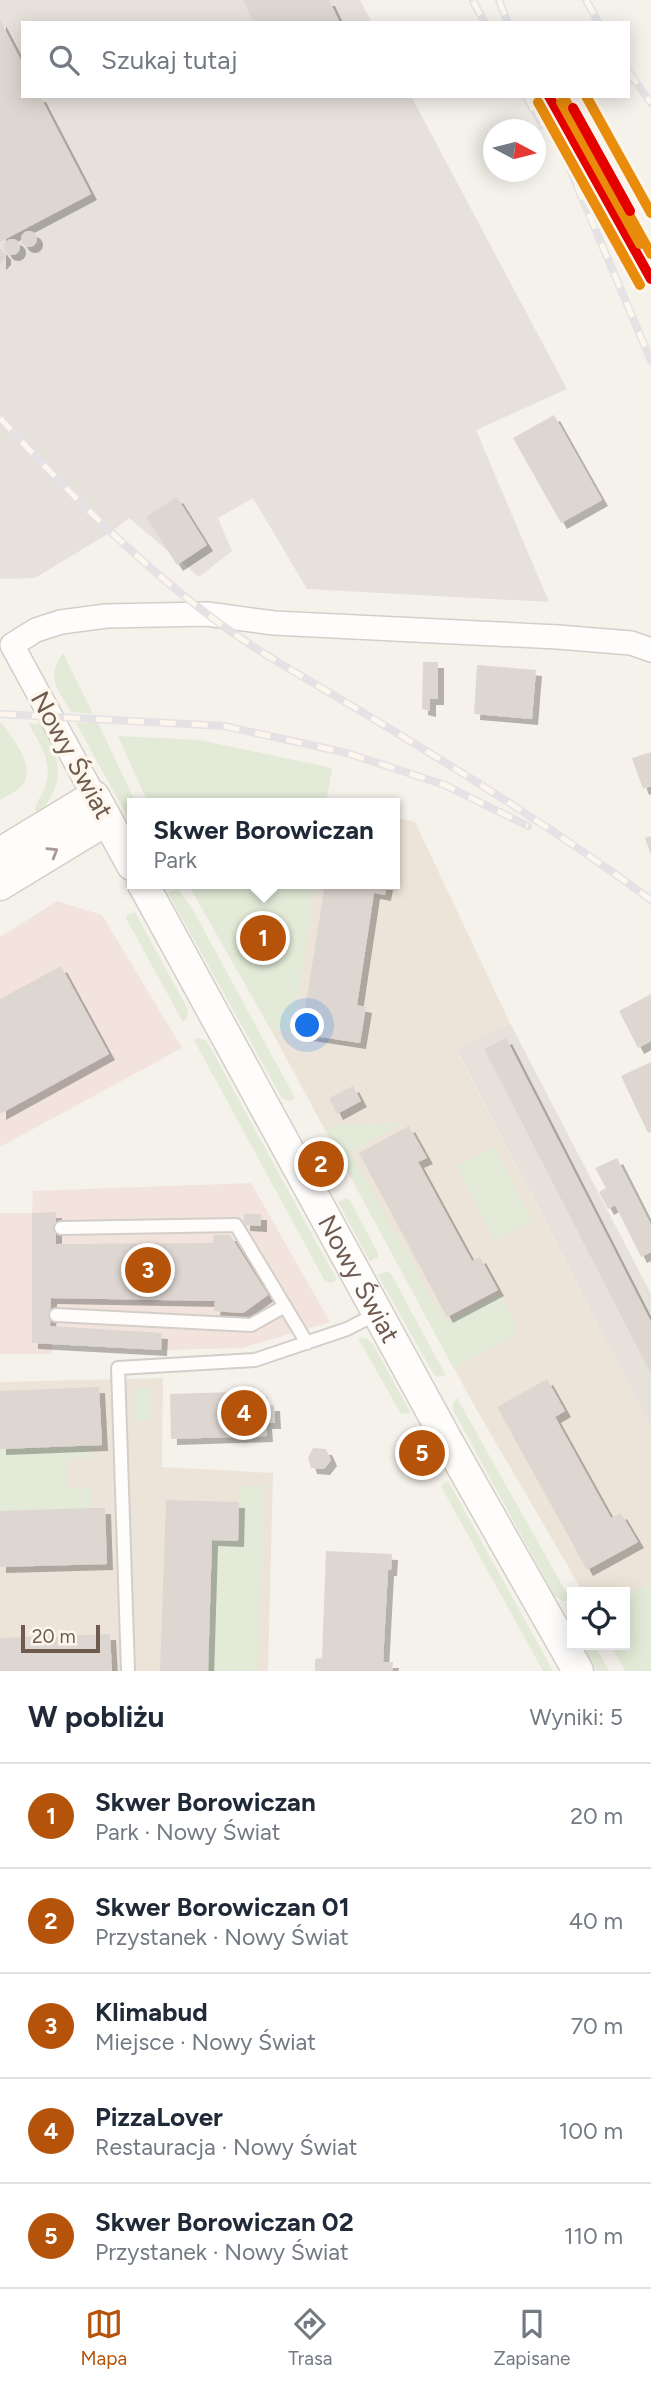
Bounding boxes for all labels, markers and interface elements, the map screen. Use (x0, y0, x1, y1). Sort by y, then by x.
search box (21, 21, 630, 98)
icon: search (45, 41, 83, 79)
text: Szukaj tutaj (101, 44, 238, 76)
north arrow (483, 119, 546, 182)
street label: Nowy Świat (24, 686, 120, 824)
popup (127, 798, 400, 889)
text: Skwer Borowiczan (153, 814, 374, 846)
text: Park (153, 846, 197, 874)
one-way arrow (46, 847, 59, 860)
pin: 1 (240, 912, 286, 964)
your location (290, 1008, 324, 1042)
pin: 2 (298, 1138, 344, 1190)
street label: Nowy Świat (311, 1209, 407, 1348)
pin: 3 (125, 1244, 171, 1296)
pin: 4 (221, 1387, 267, 1439)
pin: 5 (399, 1427, 445, 1479)
map controls (567, 1587, 630, 1650)
button: locate (567, 1587, 630, 1650)
scale bar (21, 1622, 100, 1654)
text: 20 m (32, 1625, 76, 1648)
text: W pobliżu (28, 1698, 165, 1735)
text: Wyniki: 5 (529, 1703, 623, 1731)
text: Skwer Borowiczan (95, 1786, 316, 1818)
text: 1 (46, 1802, 56, 1830)
text: 20 m (570, 1802, 623, 1830)
text: Park · Nowy Świat (95, 1818, 281, 1846)
text: Skwer Borowiczan 01 (95, 1891, 350, 1923)
text: 2 (44, 1907, 58, 1935)
text: 40 m (569, 1907, 623, 1935)
text: Przystanek · Nowy Świat (95, 1923, 349, 1951)
text: Klimabud (95, 1996, 208, 2028)
text: 3 (45, 2012, 57, 2040)
text: 70 m (571, 2012, 623, 2040)
text: Miejsce · Nowy Świat (95, 2028, 316, 2056)
text: PizzaLover (95, 2101, 223, 2133)
text: 4 (44, 2117, 58, 2145)
text: 100 m (559, 2117, 623, 2145)
text: Restauracja · Nowy Świat (95, 2133, 358, 2161)
text: Skwer Borowiczan 02 (95, 2206, 354, 2238)
text: 5 (44, 2222, 58, 2250)
text: 110 m (564, 2222, 623, 2250)
text: Przystanek · Nowy Świat (95, 2238, 349, 2266)
tab: Mapa (81, 2305, 127, 2370)
tab: Trasa (288, 2305, 332, 2370)
tab: Zapisane (493, 2305, 570, 2370)

